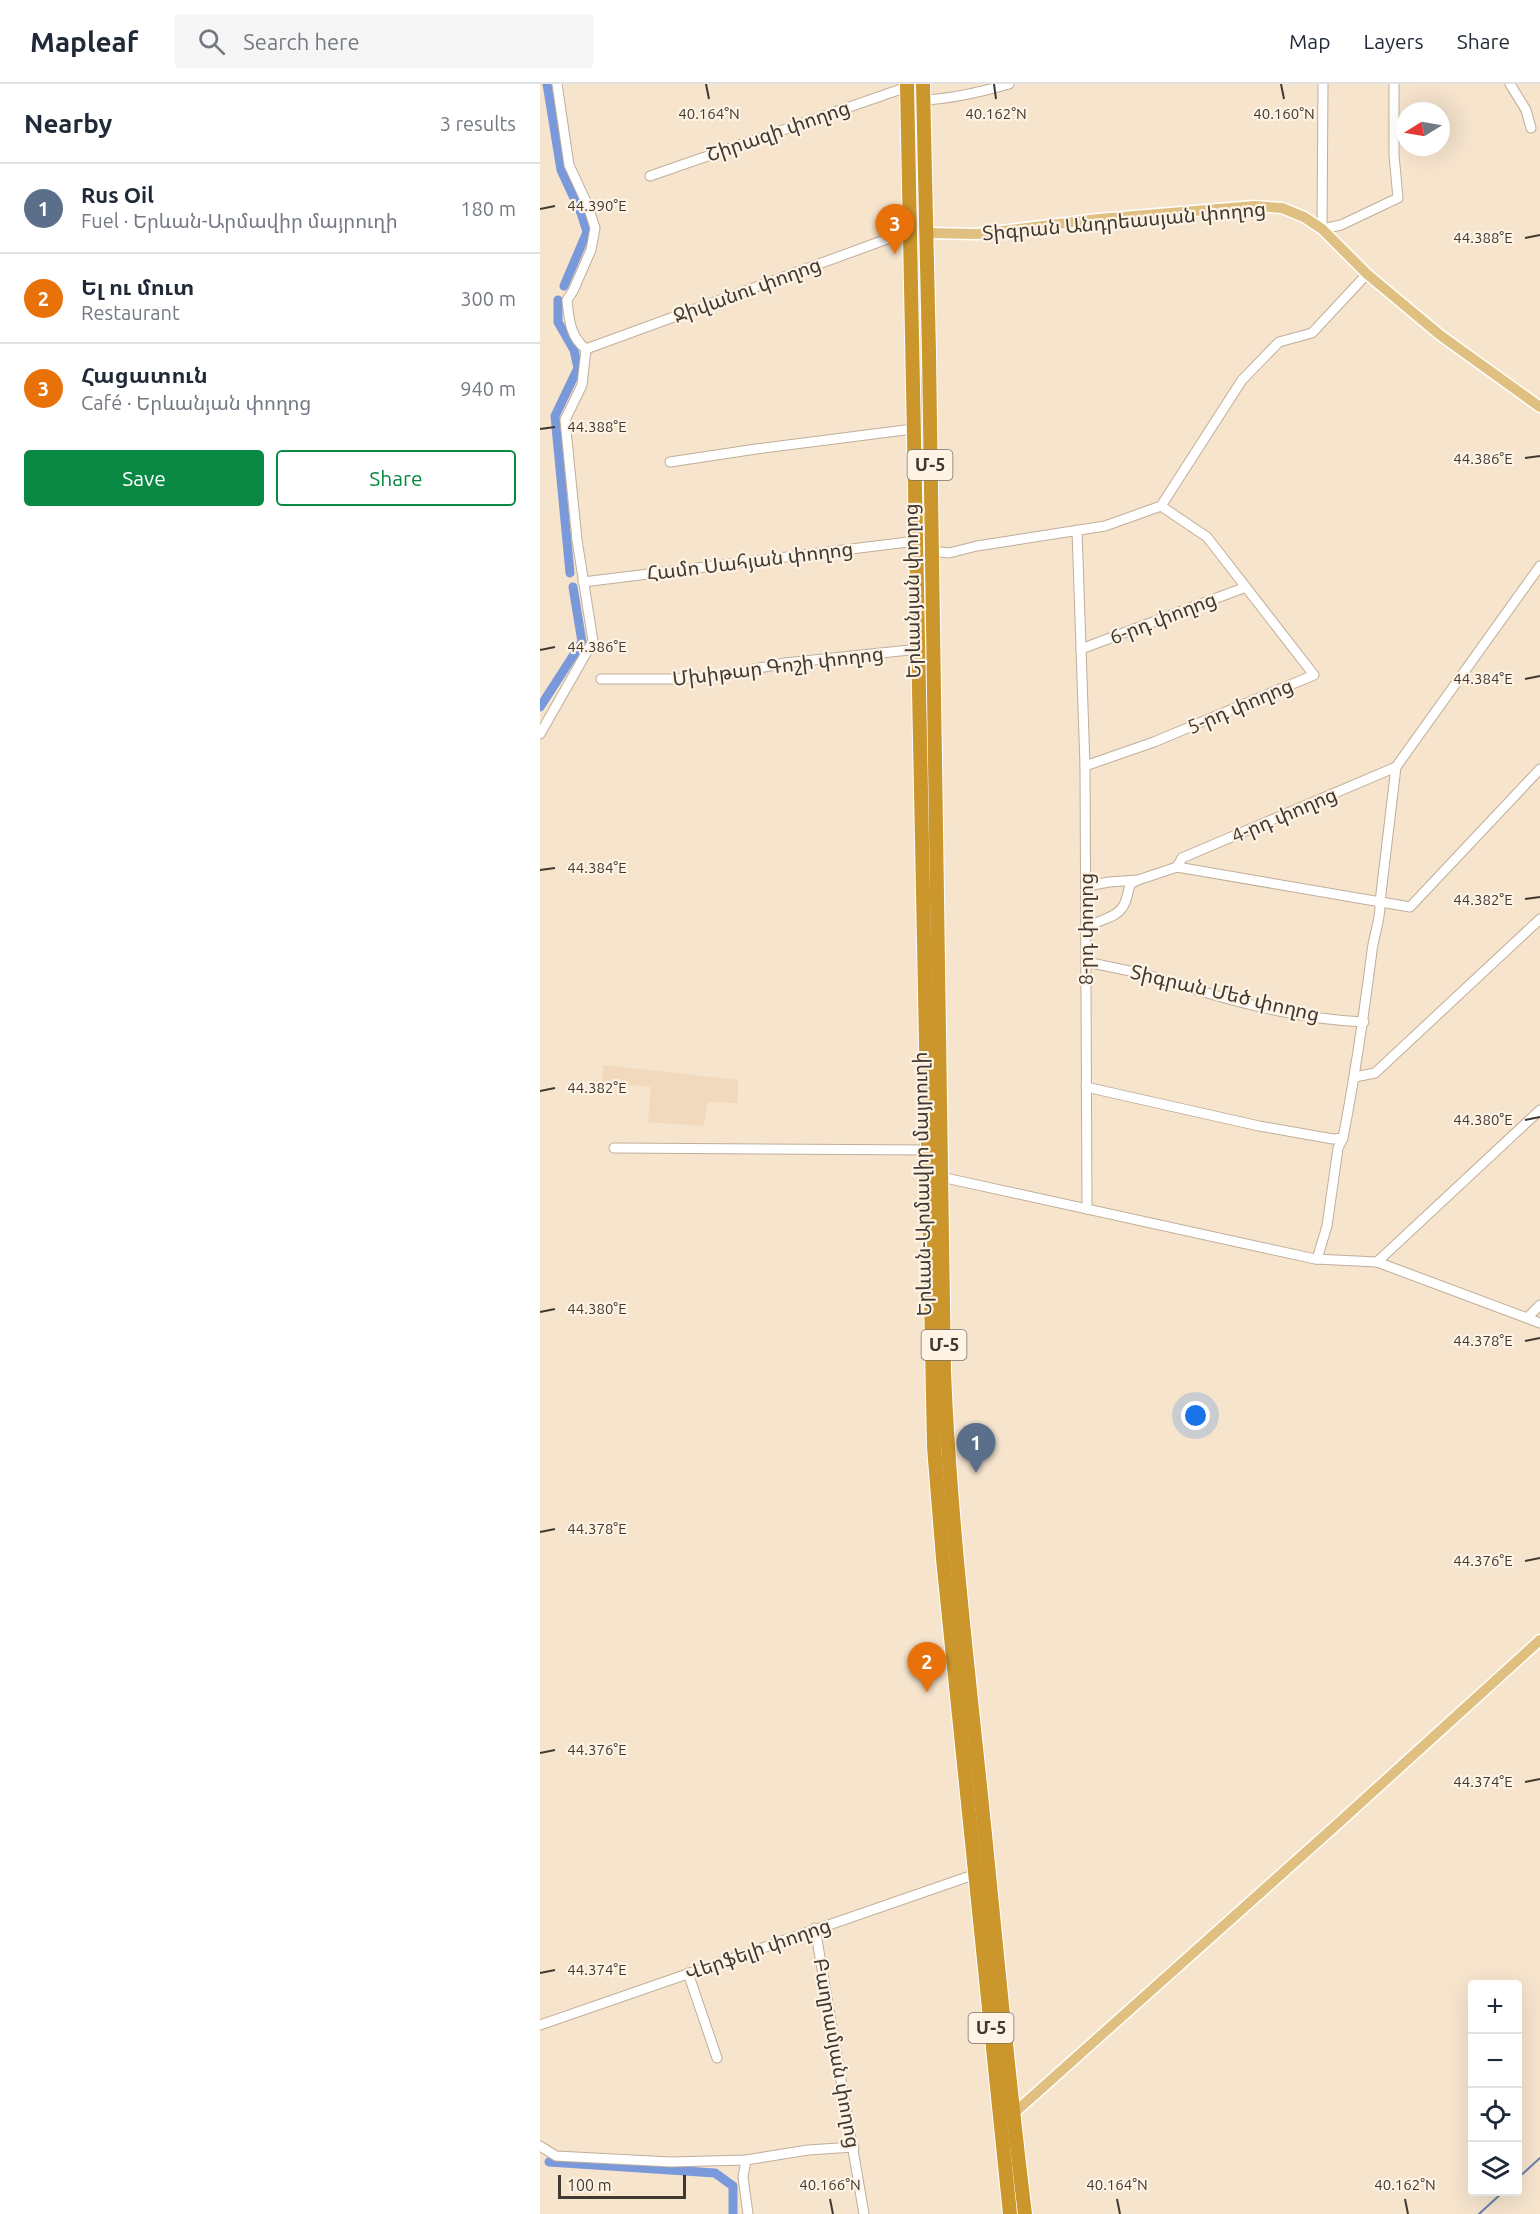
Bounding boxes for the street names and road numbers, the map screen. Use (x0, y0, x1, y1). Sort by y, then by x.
street label: Շիրազի փողոց (703, 95, 853, 167)
street label: Տիգրան Անդրեասյան փողոց (981, 197, 1267, 245)
street label: Ջիվանու փողոց (670, 252, 824, 328)
road number: Մ-5 (908, 450, 952, 480)
street label: Երևանյան փողոց (898, 503, 926, 679)
street label: Համո Սահյան փողոց (645, 536, 855, 586)
street label: 6-րդ փողոց (1106, 587, 1220, 649)
street label: Մխիթար Գոշի փողոց (671, 641, 885, 691)
street label: 5-րդ փողոց (1184, 673, 1296, 739)
street label: 4-րդ փողոց (1228, 782, 1340, 848)
street label: 8-րդ փողոց (1074, 873, 1098, 985)
street label: Տիգրան Մեծ փողոց (1128, 960, 1322, 1026)
street label: Երևան-Արմավիր մայրուղի (908, 1051, 936, 1317)
road number: Մ-5 (922, 1330, 966, 1360)
street label: Վերֆելի փողոց (682, 1913, 834, 1985)
street label: Բաղրամյան փողոց (808, 1956, 866, 2150)
road number: Մ-5 (968, 2013, 1014, 2043)

